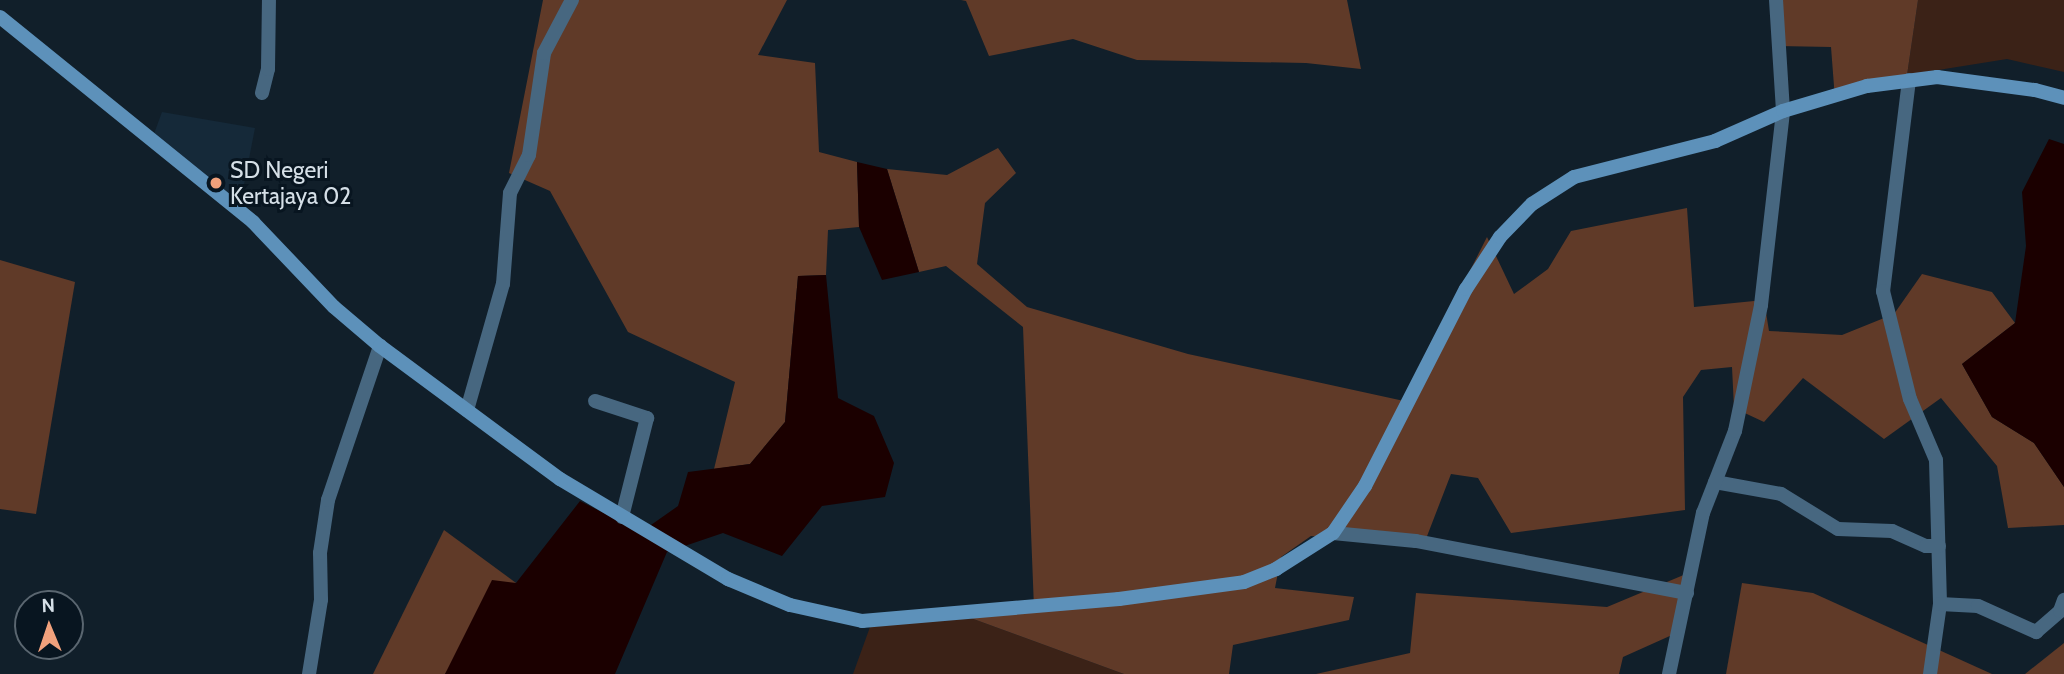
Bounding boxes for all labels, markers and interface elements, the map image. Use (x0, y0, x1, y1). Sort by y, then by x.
place label: SD Negeri Kertajaya 02 (230, 156, 351, 210)
marker: SD Negeri Kertajaya 02 (208, 175, 224, 191)
north arrow (14, 590, 84, 660)
text: N (41, 594, 55, 617)

